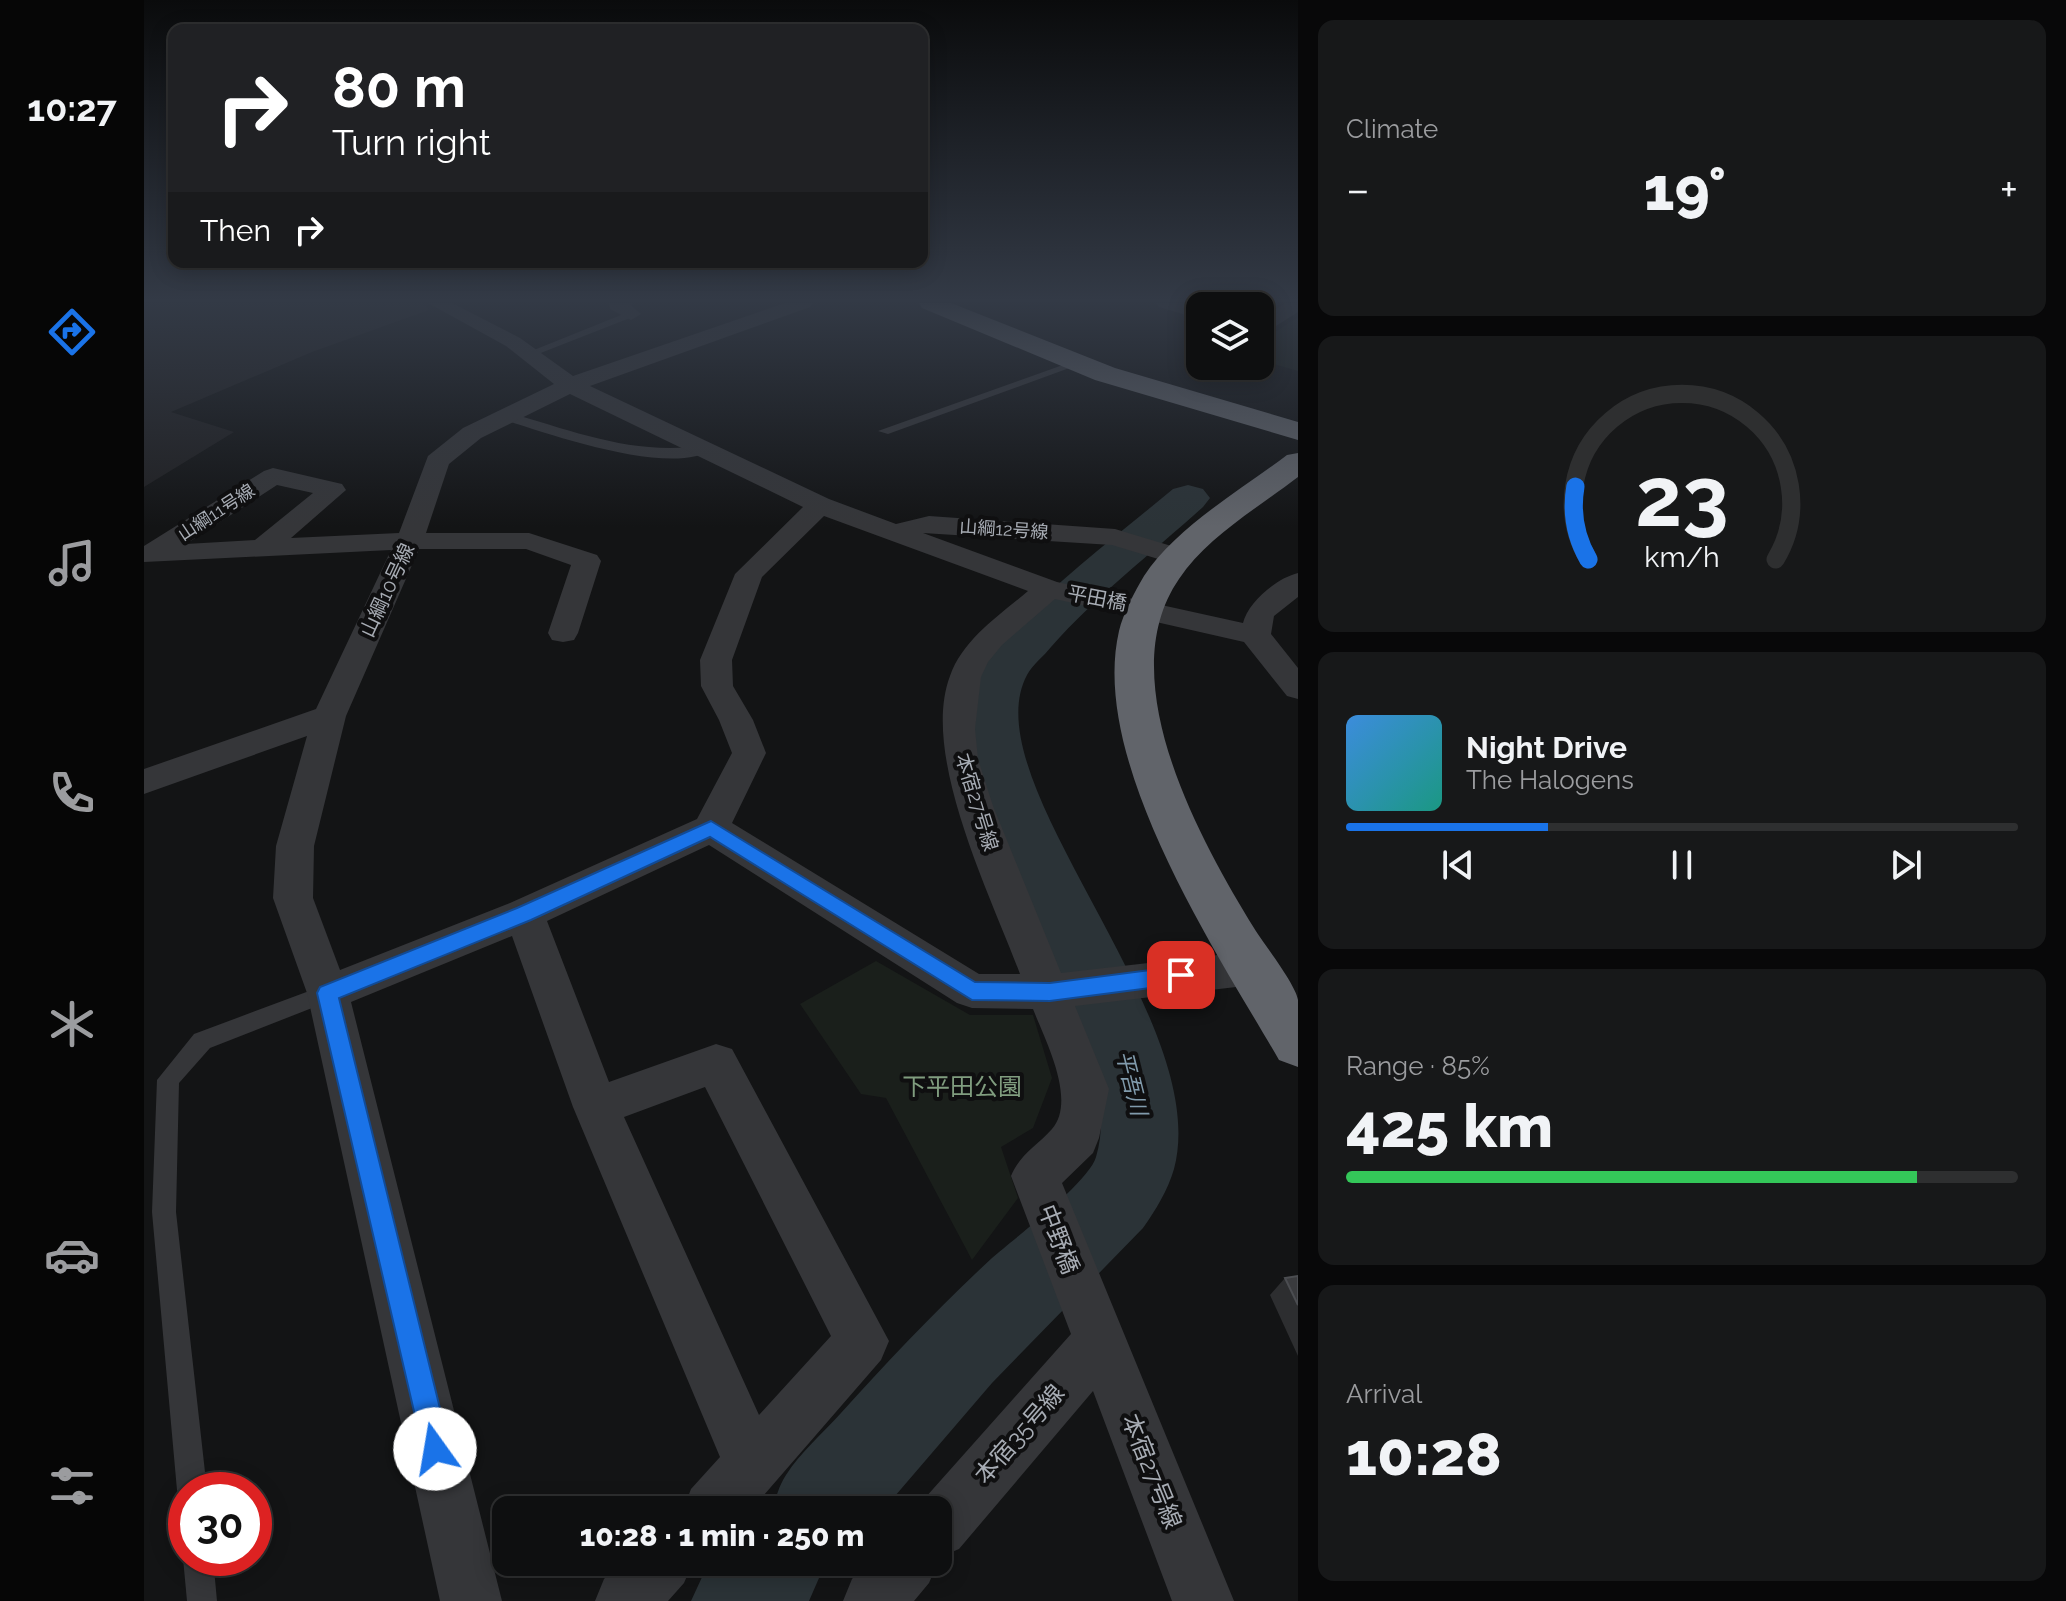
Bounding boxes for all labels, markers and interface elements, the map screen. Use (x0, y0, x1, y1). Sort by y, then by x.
text: 80 m (332, 54, 466, 120)
icon: right (200, 56, 304, 160)
text: 10:27 (27, 87, 117, 129)
text: Climate (1346, 114, 1438, 144)
text: Turn right (332, 121, 491, 163)
text: 19° (1644, 154, 1726, 224)
text: − (1346, 164, 1370, 215)
text: + (2000, 164, 2018, 215)
icon: right (287, 208, 331, 252)
text: Then (200, 213, 271, 248)
map controls (1186, 292, 1274, 380)
button: layers (1186, 292, 1274, 380)
icon: directions (44, 304, 100, 360)
text: 23 (1635, 448, 1729, 545)
street label: 山綱11号線 (174, 479, 258, 545)
street label: 山綱12号線 (959, 515, 1049, 543)
icon: music (44, 535, 100, 591)
street label: 山綱10号線 (355, 539, 419, 641)
text: km/h (1644, 540, 1720, 574)
street label: 平田橋 (1065, 580, 1129, 616)
text: Night Drive (1466, 730, 1627, 765)
street label: 本宿27号線 (951, 750, 1003, 854)
icon: phone (44, 765, 100, 821)
text: The Halogens (1466, 765, 1634, 795)
icon: previous (1436, 843, 1480, 887)
icon: pause (1660, 843, 1704, 887)
icon: next (1884, 843, 1928, 887)
pin (1147, 941, 1215, 1009)
icon: arrive (1159, 953, 1203, 997)
icon: climate (44, 996, 100, 1052)
water label: 平吾川 (1111, 1048, 1153, 1120)
text: Range · 85% (1346, 1051, 1490, 1081)
park label: 下平田公園 (902, 1072, 1022, 1101)
text: 425 km (1346, 1091, 1553, 1161)
street label: 中野橋 (1033, 1200, 1085, 1278)
icon: car (44, 1227, 100, 1283)
street label: 本宿35号線 (968, 1378, 1070, 1490)
text: Arrival (1346, 1379, 1422, 1409)
position arrow (393, 1407, 477, 1491)
street label: 本宿27号線 (1116, 1409, 1188, 1533)
text: 10:28 (1346, 1419, 1502, 1489)
icon: filters (44, 1458, 100, 1514)
speed limit sign: 30 (168, 1472, 272, 1576)
text: 10:28 · 1 min · 250 m (580, 1518, 864, 1553)

